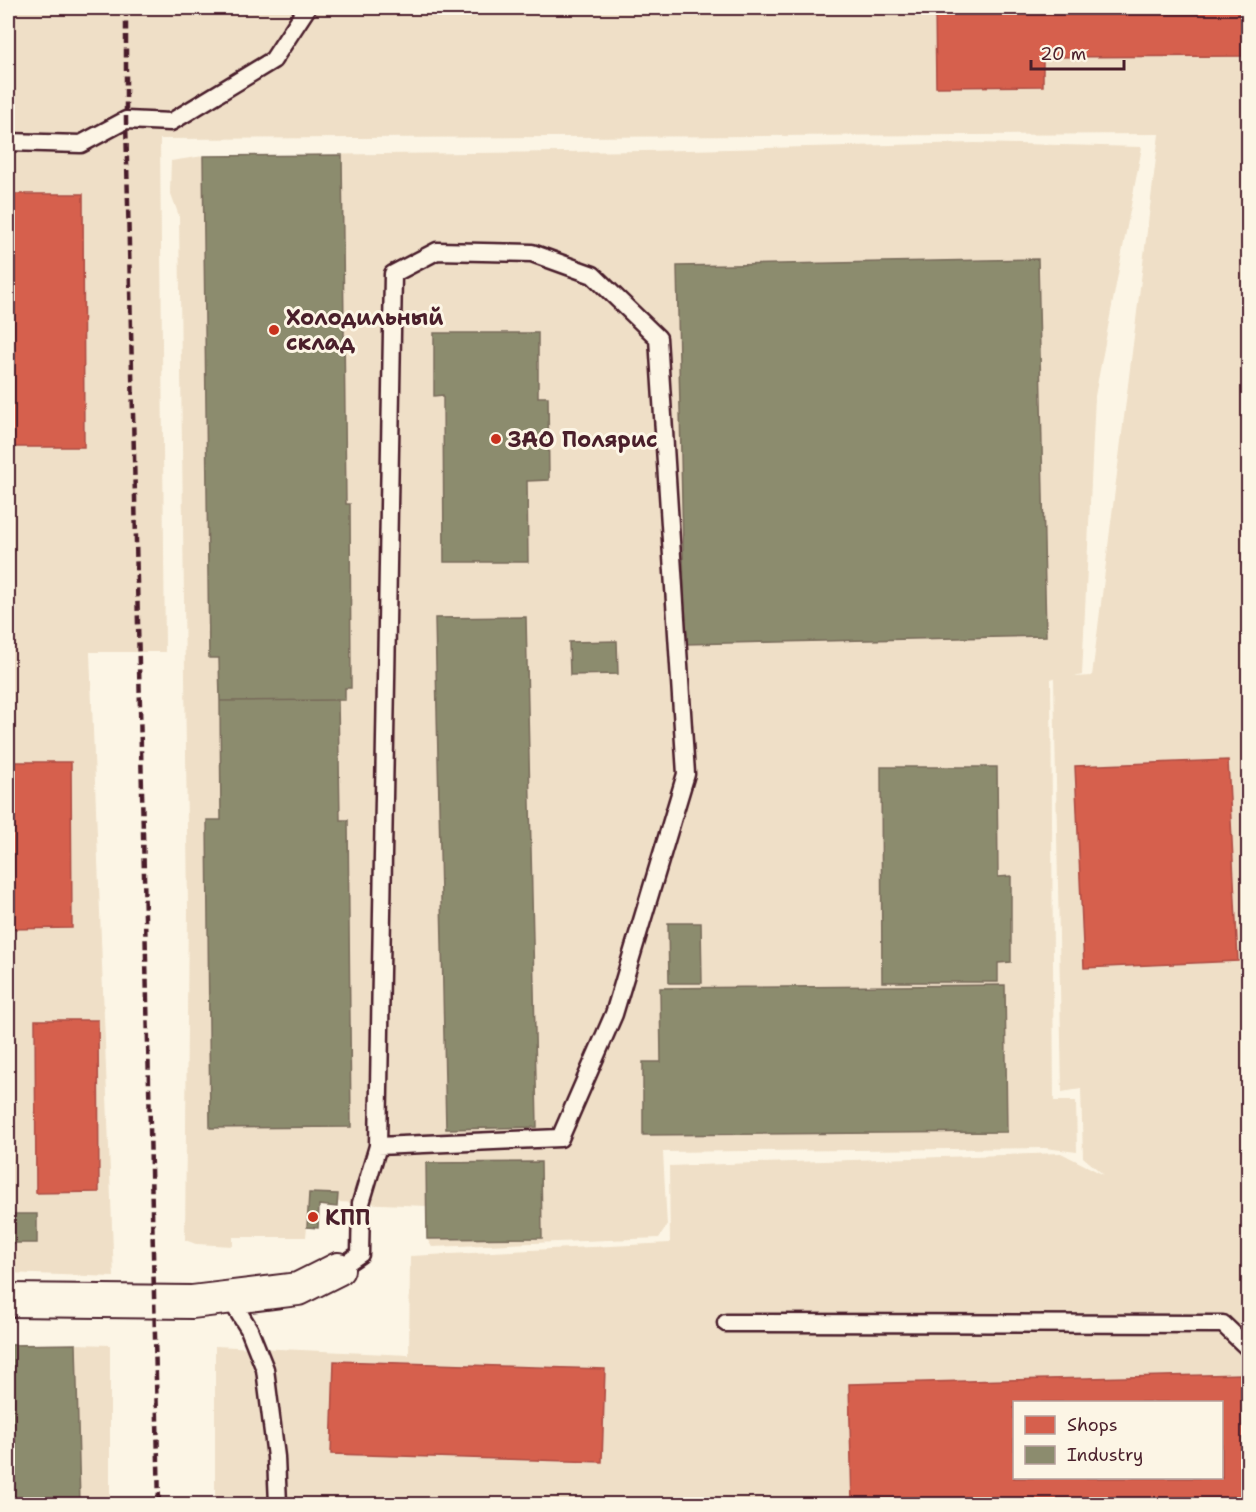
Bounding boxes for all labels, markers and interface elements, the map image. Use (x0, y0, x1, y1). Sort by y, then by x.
scale bar (1031, 33, 1124, 71)
text: 20 m (1040, 42, 1086, 66)
place label: Холодильный склад (286, 303, 444, 357)
marker: Холодильный склад (267, 323, 281, 337)
place label: ЗАО Полярис (508, 425, 658, 454)
marker: ЗАО Полярис (489, 432, 503, 446)
place label: КПП (325, 1203, 370, 1232)
marker: КПП (306, 1210, 320, 1224)
legend (1013, 1401, 1223, 1479)
text: Shops (1067, 1413, 1118, 1437)
text: Industry (1067, 1443, 1143, 1467)

